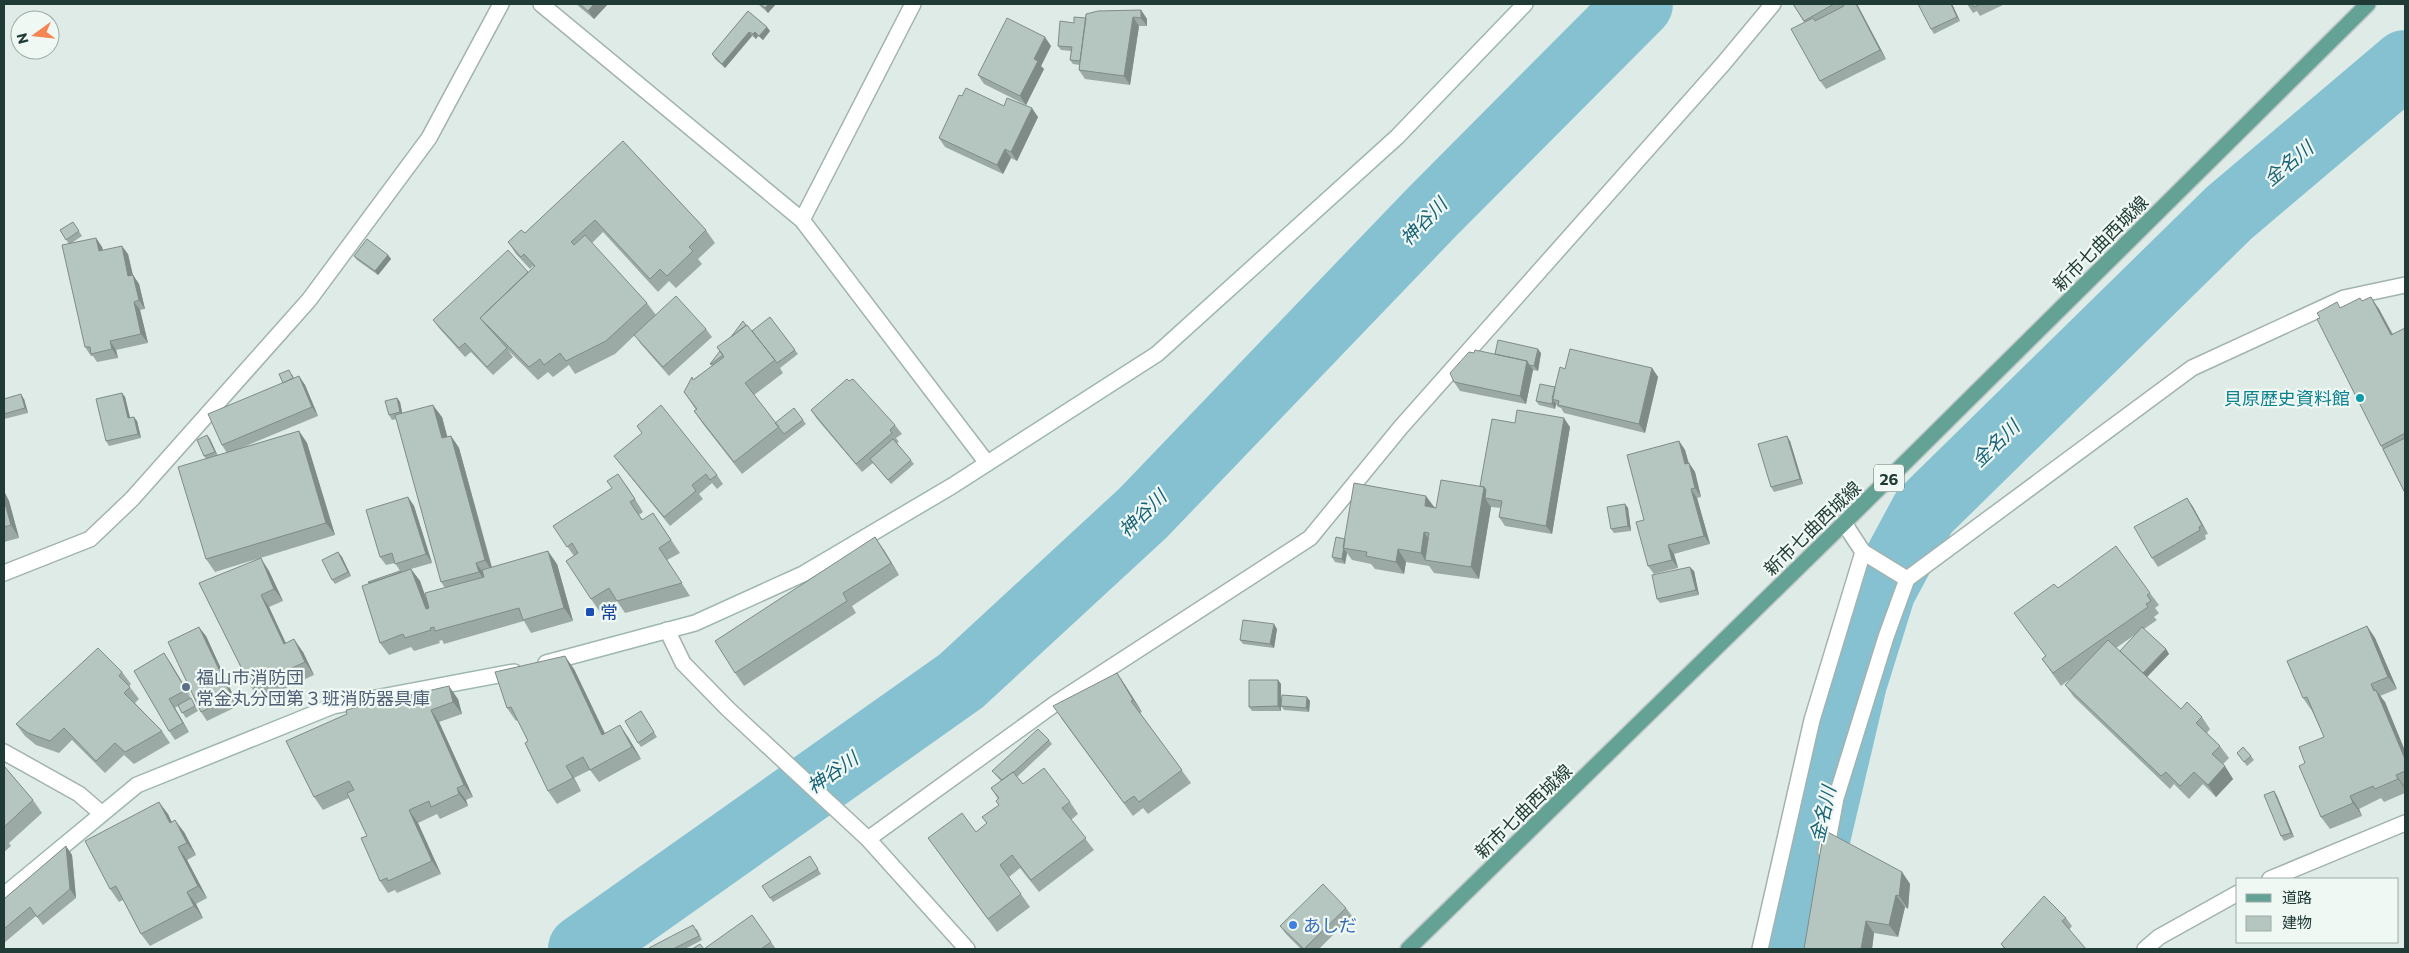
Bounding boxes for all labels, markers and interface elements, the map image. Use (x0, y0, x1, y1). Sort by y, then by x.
north arrow (10, 10, 60, 60)
text: N (12, 31, 32, 46)
water label: 金名川 (2259, 135, 2319, 190)
water label: 神谷川 (1395, 191, 1452, 249)
street label: 新市七曲西城線 (2048, 191, 2152, 295)
place label: 貝原歴史資料館 (2224, 387, 2350, 409)
marker: 貝原歴史資料館 (2354, 392, 2366, 404)
water label: 金名川 (1967, 414, 2025, 471)
road number: 26 (1874, 464, 1904, 492)
street label: 新市七曲西城線 (1759, 476, 1865, 580)
water label: 神谷川 (1114, 484, 1172, 541)
place label: 常 (600, 601, 618, 623)
marker: 常 (584, 606, 596, 618)
place label: 福山市消防団 常金丸分団第３班消防器具庫 (196, 666, 430, 709)
marker: 福山市消防団 常金丸分団第３班消防器具庫 (180, 681, 192, 693)
water label: 神谷川 (802, 745, 864, 798)
street label: 新市七曲西城線 (1470, 759, 1576, 863)
water label: 金名川 (1804, 782, 1840, 844)
legend (2236, 878, 2399, 943)
text: 道路 (2282, 888, 2312, 906)
text: 建物 (2282, 913, 2312, 931)
place label: あしだ (1303, 914, 1357, 936)
marker: あしだ (1287, 919, 1299, 931)

